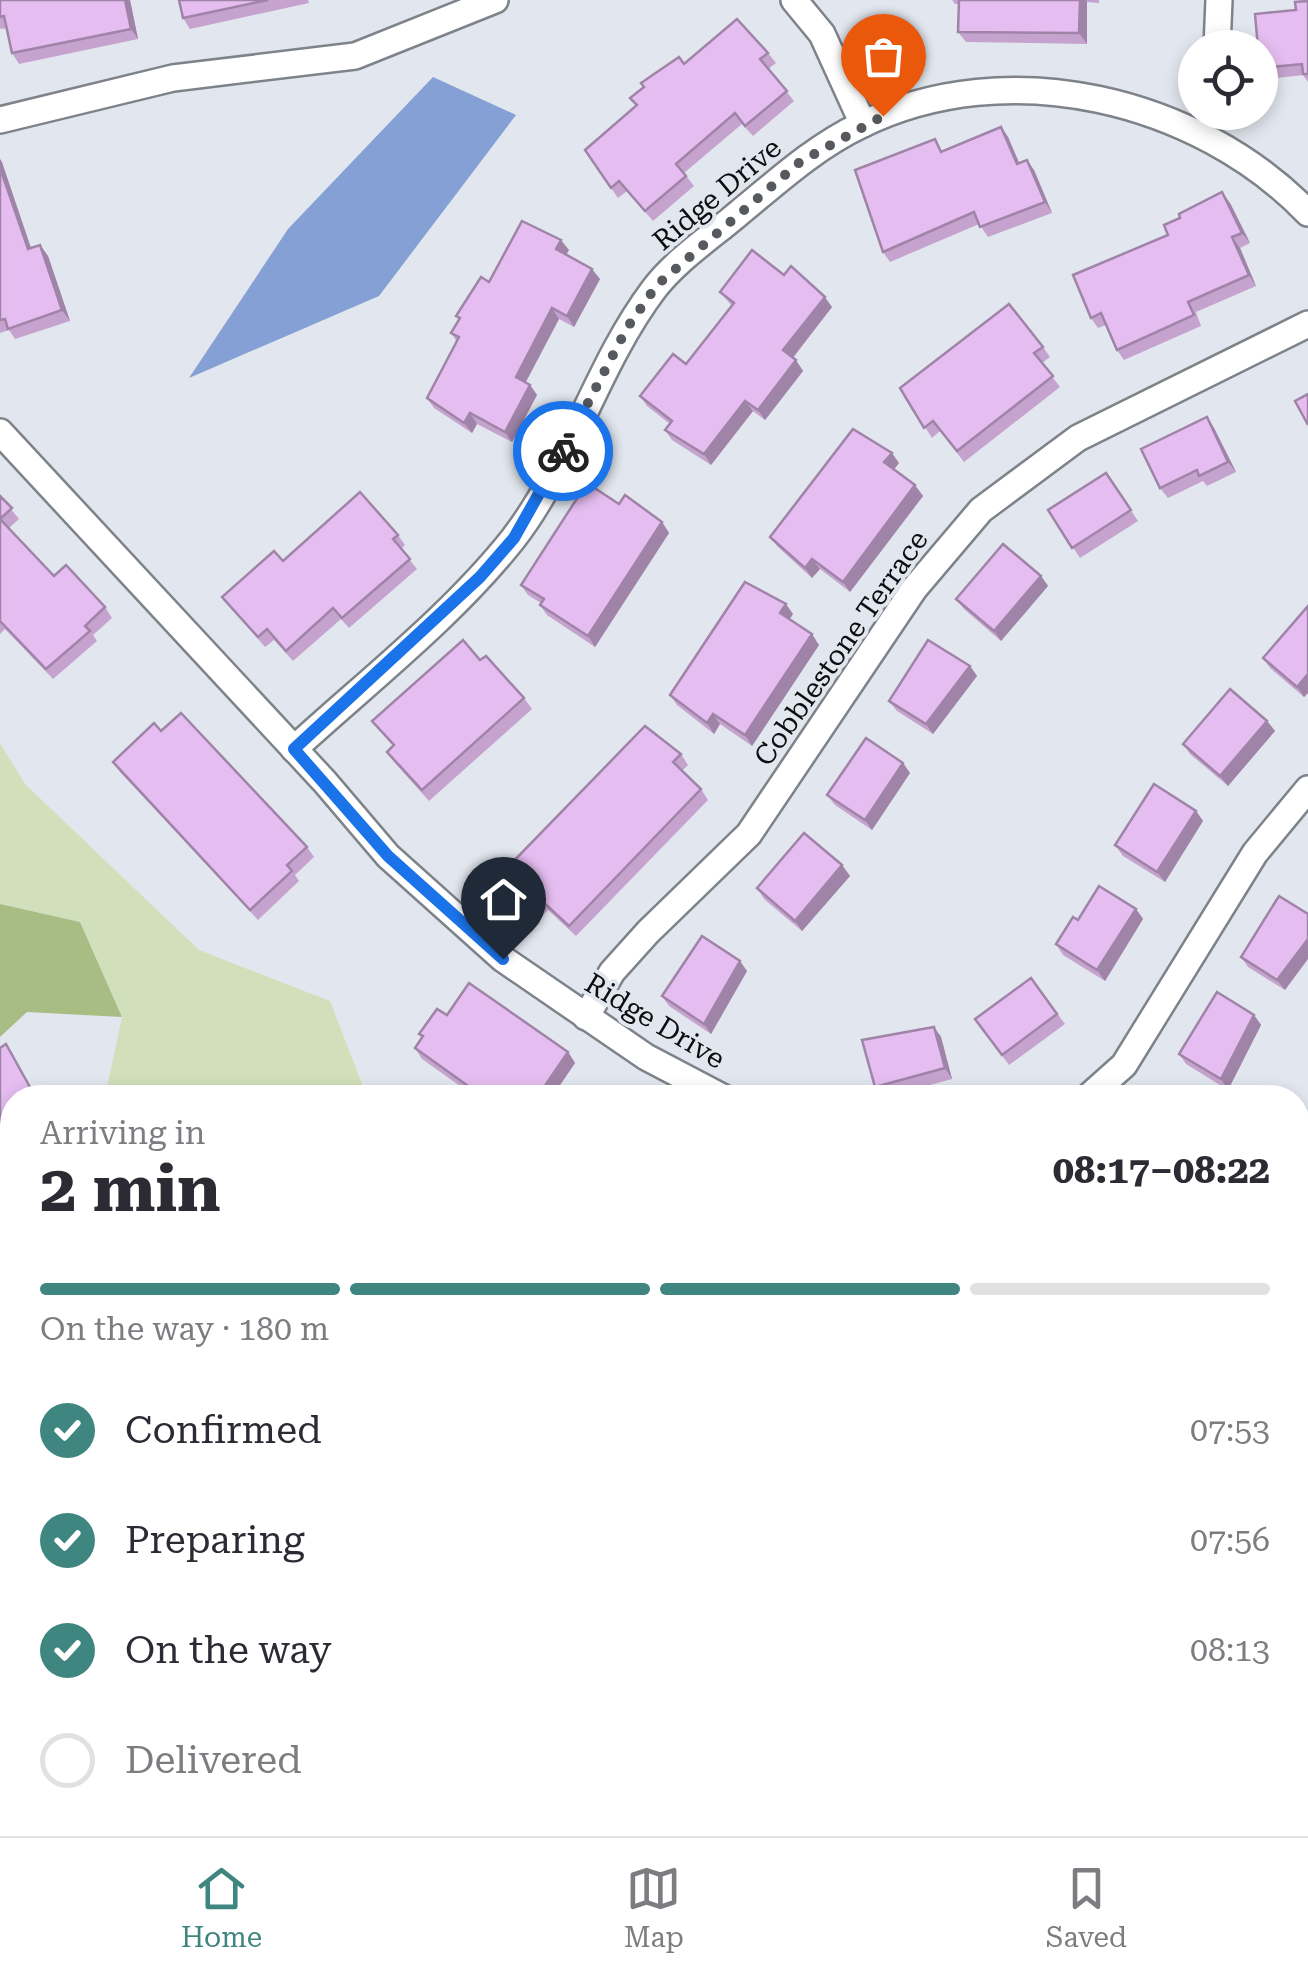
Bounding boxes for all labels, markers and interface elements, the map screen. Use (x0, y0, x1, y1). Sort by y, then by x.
pin (841, 14, 926, 117)
icon: bag (856, 29, 911, 84)
map controls (1178, 30, 1278, 130)
button: locate (1178, 30, 1278, 130)
street label: Ridge Drive (646, 131, 788, 257)
courier (513, 401, 613, 501)
icon: bike (536, 424, 591, 479)
street label: Cobblestone Terrace (747, 524, 935, 772)
pin (461, 857, 546, 960)
icon: home (476, 872, 531, 927)
street label: Ridge Drive (579, 966, 731, 1076)
text: Arriving in (40, 1114, 205, 1152)
text: 08:17–08:22 (1053, 1148, 1270, 1192)
text: 2 min (40, 1151, 221, 1227)
text: On the way · 180 m (40, 1310, 329, 1348)
icon: check (40, 1403, 95, 1458)
text: Confirmed (125, 1408, 322, 1452)
text: 07:53 (1190, 1411, 1270, 1449)
icon: check (40, 1513, 95, 1568)
text: Preparing (125, 1518, 305, 1562)
text: 07:56 (1190, 1521, 1270, 1559)
icon: check (40, 1623, 95, 1678)
text: On the way (125, 1628, 331, 1672)
text: 08:13 (1190, 1631, 1270, 1669)
text: Delivered (125, 1738, 302, 1782)
tab: Home (181, 1861, 262, 1954)
tab: Map (624, 1861, 684, 1954)
tab: Saved (1046, 1861, 1127, 1954)

